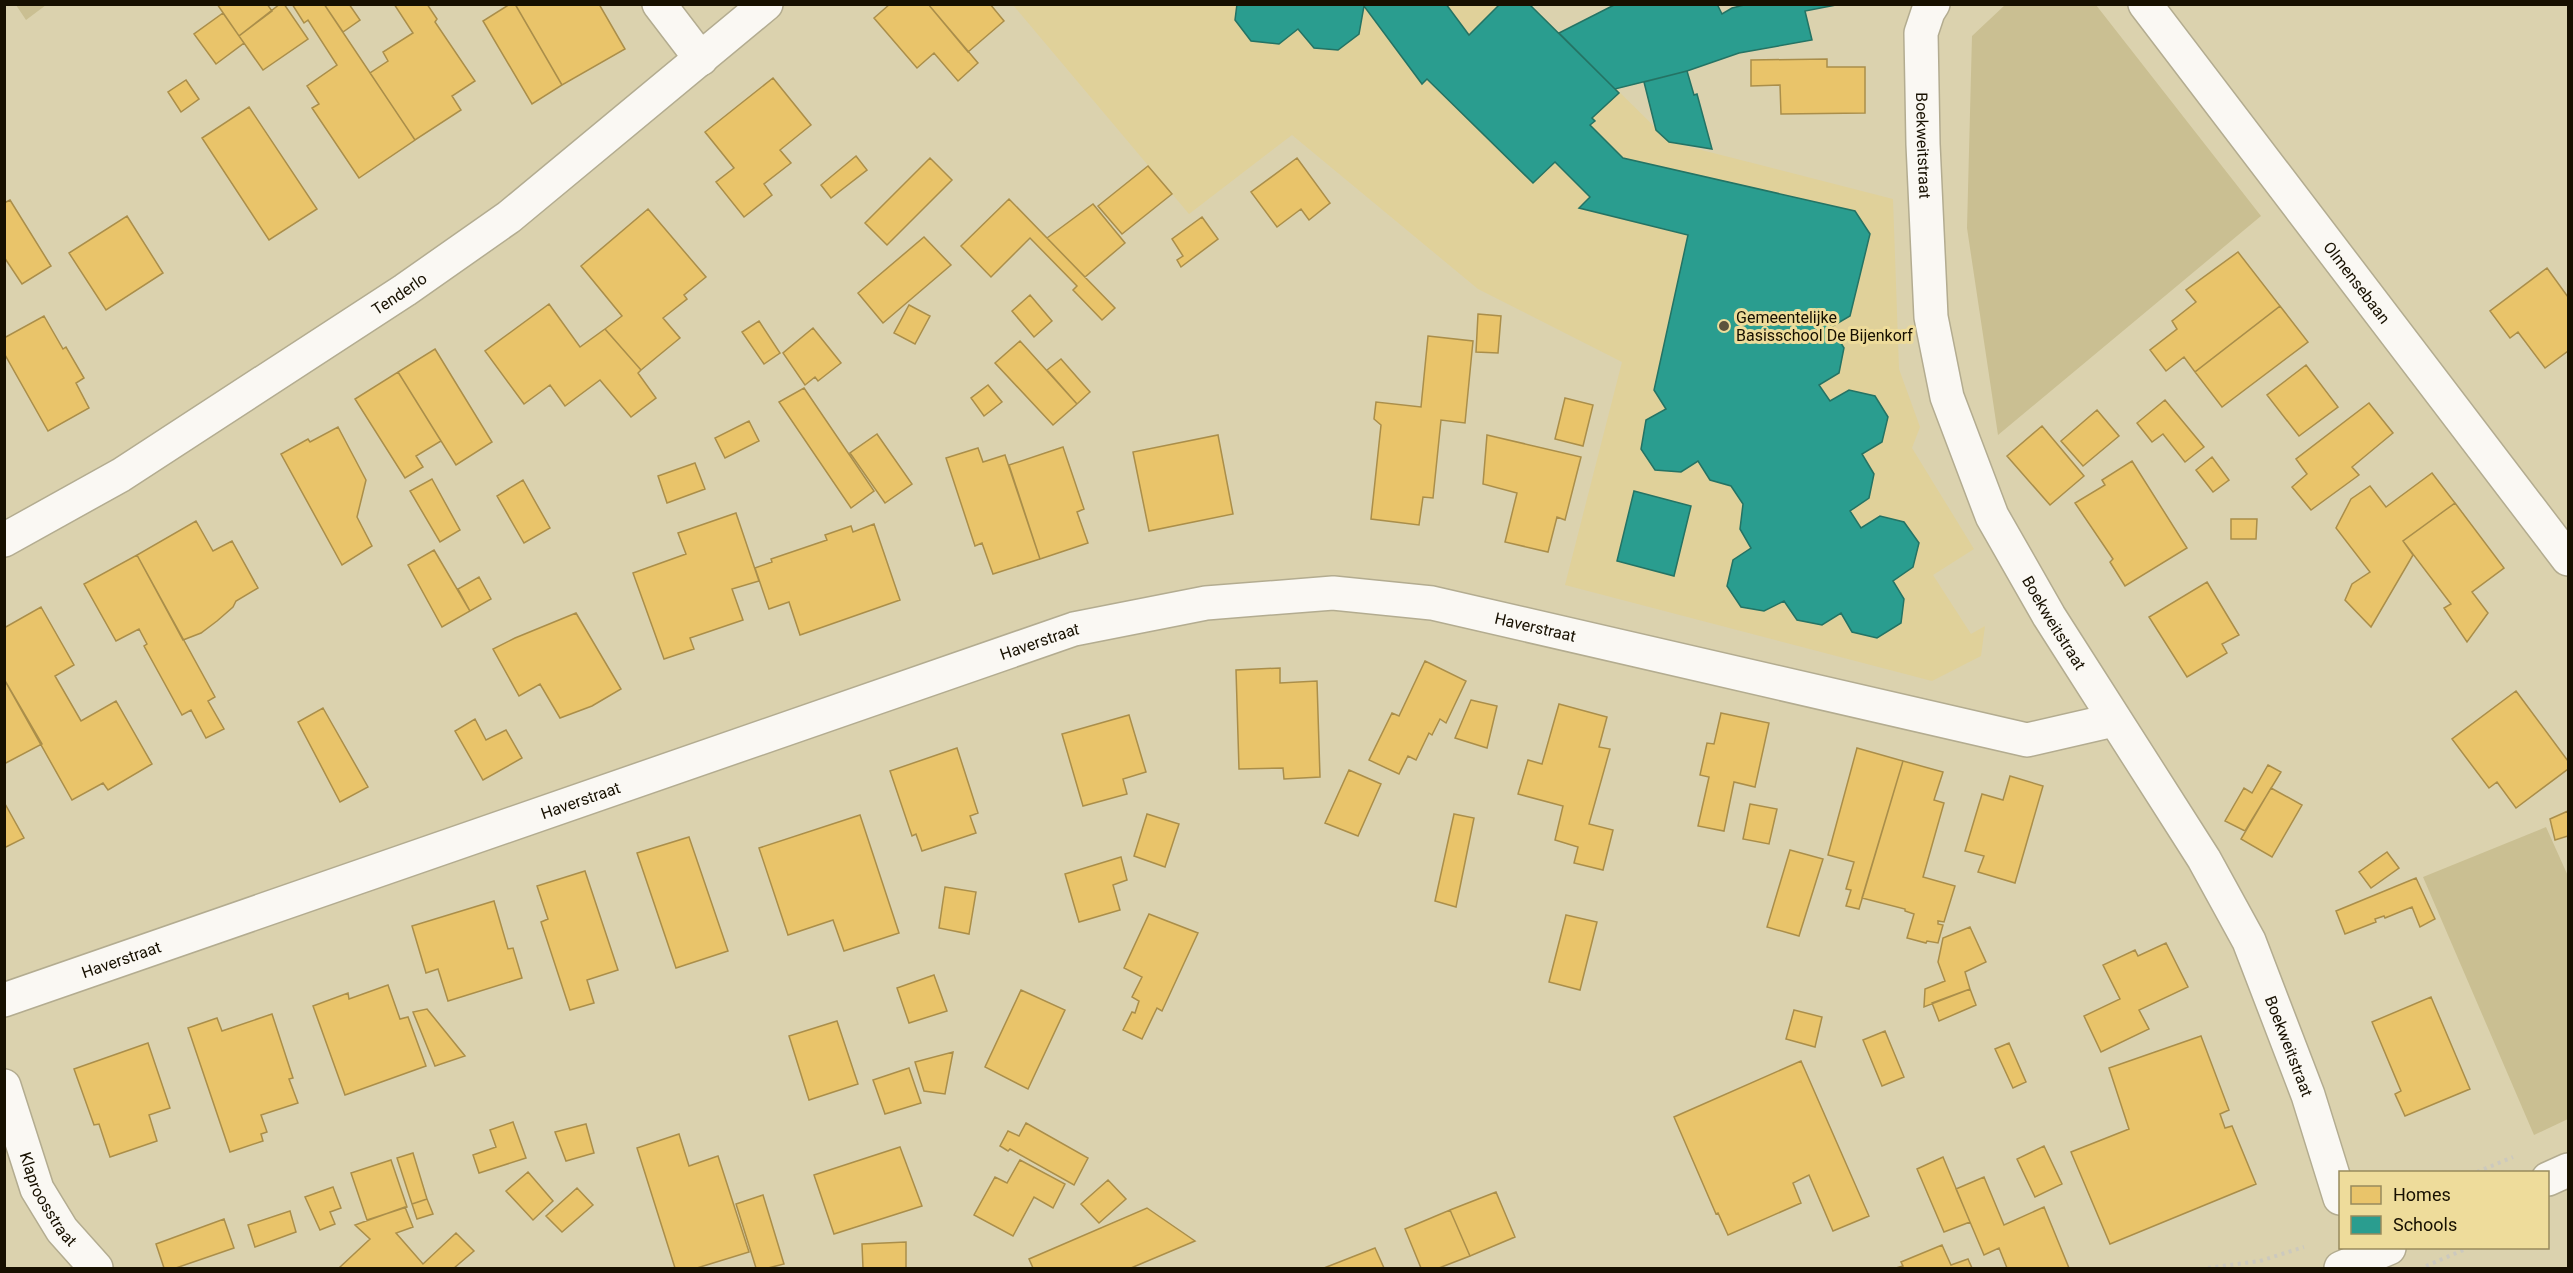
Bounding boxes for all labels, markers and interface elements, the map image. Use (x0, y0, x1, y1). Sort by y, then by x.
street label: Boekweitstraat (1913, 92, 1935, 199)
street label: Olmensebaan (2320, 238, 2394, 327)
street label: Tenderlo (368, 268, 430, 319)
place label: Gemeentelijke Basisschool De Bijenkorf (1736, 308, 1913, 345)
marker: Gemeentelijke Basisschool De Bijenkorf (1717, 319, 1731, 333)
street label: Boekweitstraat (2018, 572, 2090, 673)
street label: Haverstraat (1493, 608, 1578, 645)
street label: Haverstraat (997, 619, 1081, 663)
street label: Haverstraat (538, 778, 623, 823)
street label: Haverstraat (79, 937, 163, 982)
street label: Boekweitstraat (2261, 993, 2317, 1099)
street label: Klaproosstraat (16, 1149, 81, 1250)
legend (2339, 1171, 2549, 1249)
text: Homes (2393, 1184, 2451, 1205)
text: Schools (2393, 1214, 2457, 1235)

